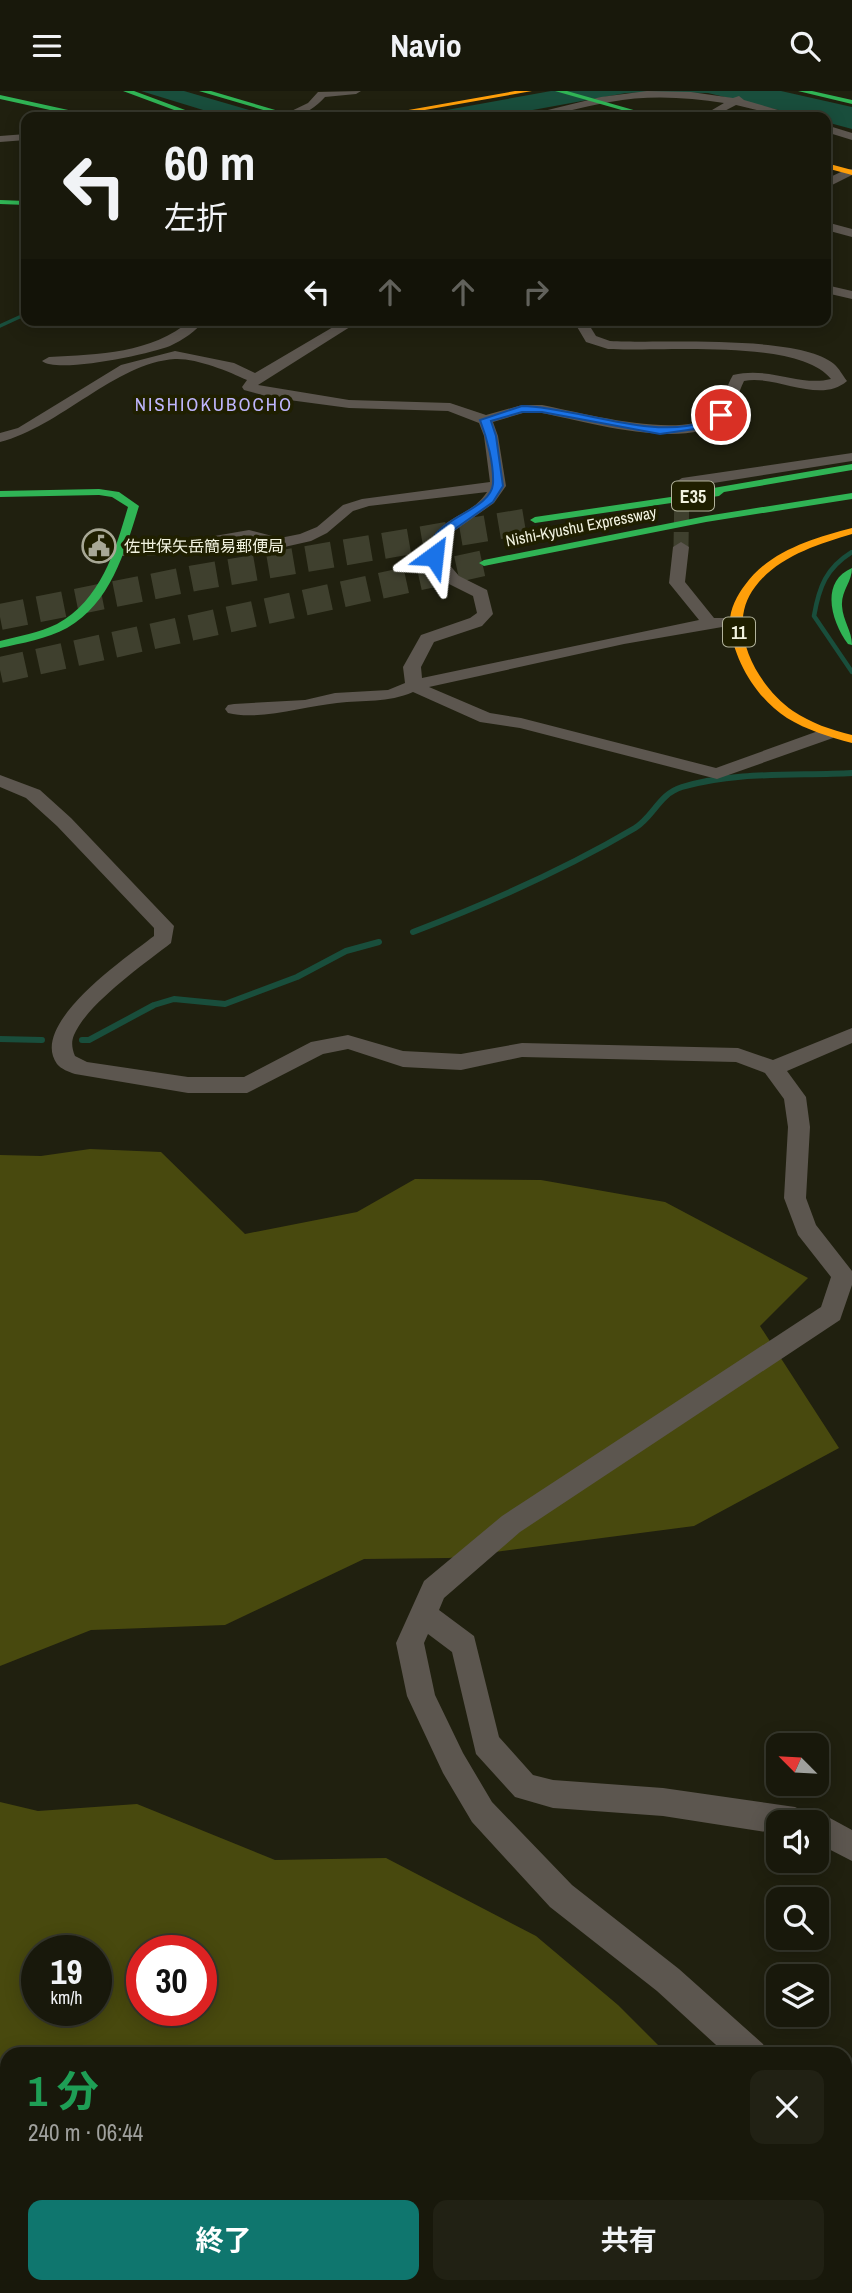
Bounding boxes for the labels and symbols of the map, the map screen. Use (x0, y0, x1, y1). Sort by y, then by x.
pin (691, 385, 751, 445)
district label: NISHIOKUBOCHO (135, 391, 293, 417)
road number: E35 (672, 481, 714, 510)
street label: Nishi-Kyushu Expressway (504, 501, 659, 551)
position arrow (397, 519, 471, 593)
public building icon: 佐世保矢岳簡易郵便局 (80, 527, 118, 565)
place label: 佐世保矢岳簡易郵便局 (124, 535, 284, 557)
road number: 11 (723, 617, 755, 647)
north arrow (766, 1733, 830, 1795)
speed limit sign: 30 (126, 1935, 217, 2026)

